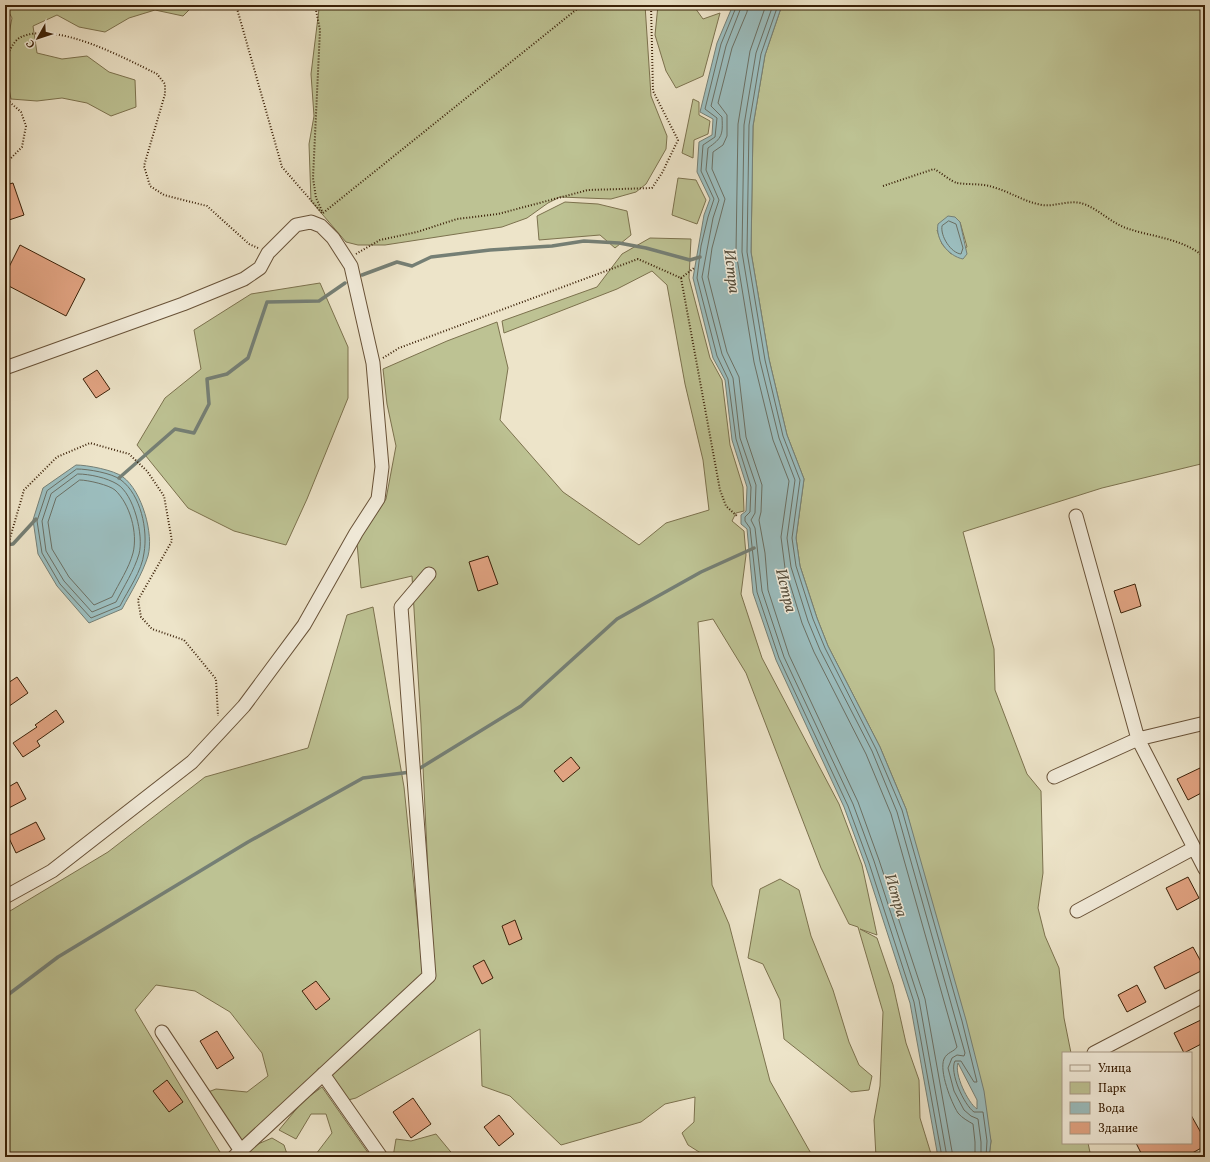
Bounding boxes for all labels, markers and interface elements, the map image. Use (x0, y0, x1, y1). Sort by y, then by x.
north arrow (18, 18, 58, 58)
text: С (23, 36, 39, 51)
water label: Истра (717, 248, 745, 295)
water label: Истра (769, 566, 801, 615)
water label: Истра (878, 871, 912, 921)
legend (1062, 1052, 1192, 1144)
text: Улица (1098, 1061, 1131, 1077)
text: Парк (1098, 1081, 1126, 1097)
text: Вода (1098, 1101, 1125, 1117)
text: Здание (1098, 1121, 1138, 1137)

